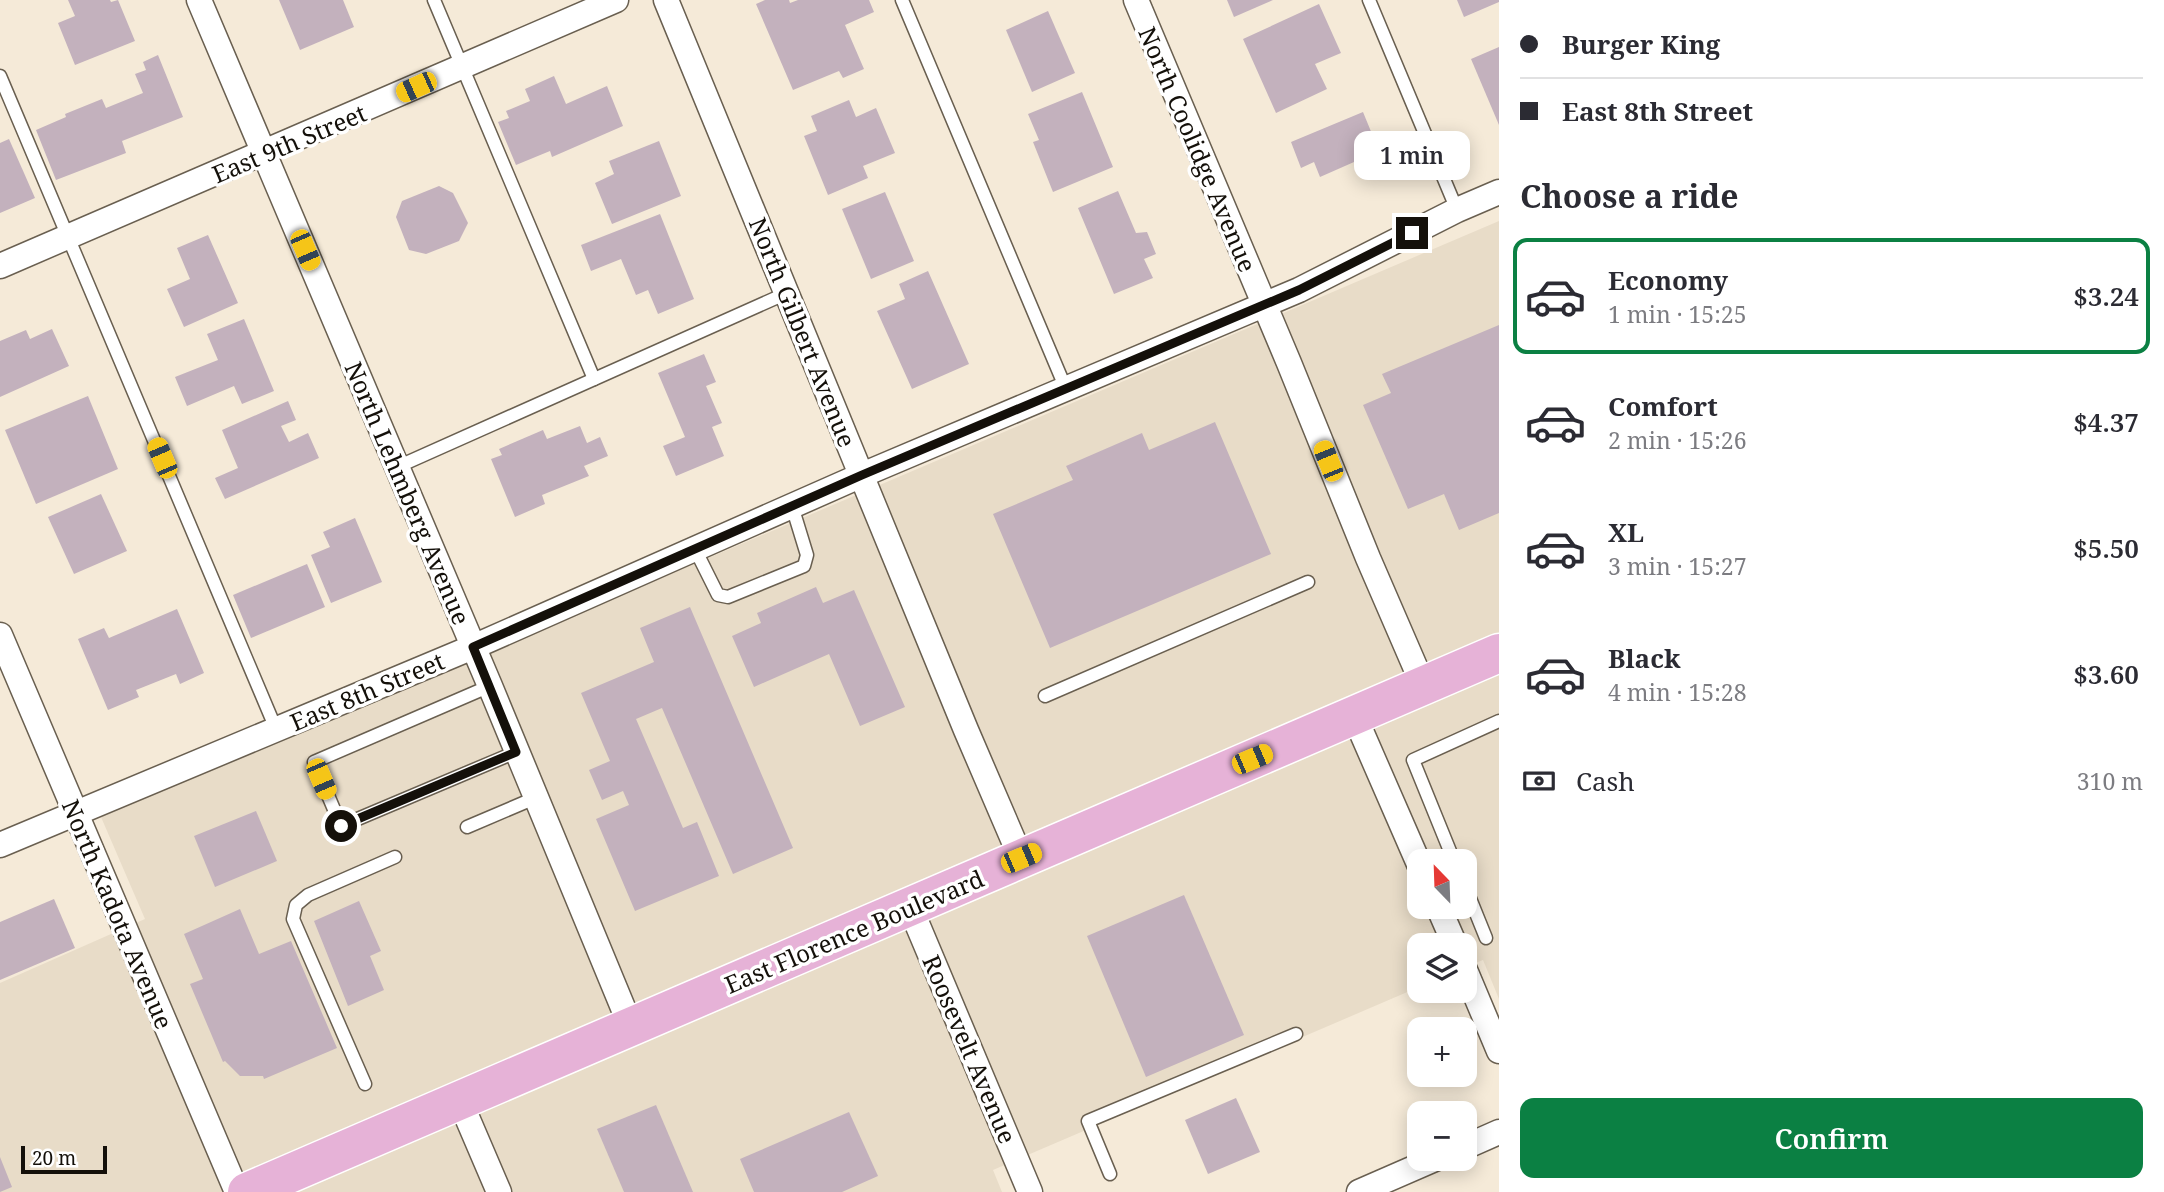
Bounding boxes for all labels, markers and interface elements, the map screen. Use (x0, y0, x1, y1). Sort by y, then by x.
street label: North Coolidge Avenue (1131, 21, 1265, 277)
text: Burger King (1562, 26, 1720, 62)
car (393, 69, 440, 105)
text: East 8th Street (1562, 93, 1753, 129)
street label: East 9th Street (207, 96, 371, 190)
callout: 1 min (1354, 132, 1470, 180)
text: 1 min (1380, 139, 1444, 171)
text: Choose a ride (1520, 174, 1739, 217)
street label: North Gilbert Avenue (742, 212, 864, 452)
route end (1396, 217, 1428, 249)
car (288, 227, 323, 273)
text: Economy (1608, 262, 1728, 298)
icon: car (1524, 265, 1587, 328)
text: $3.24 (2073, 278, 2139, 314)
text: 1 min · 15:25 (1608, 298, 1746, 330)
street label: North Lehmberg Avenue (338, 356, 478, 630)
text: Comfort (1608, 388, 1718, 424)
icon: car (1524, 391, 1587, 454)
text: $4.37 (2073, 404, 2139, 440)
text: 2 min · 15:26 (1608, 424, 1746, 456)
car (145, 435, 180, 481)
car (1311, 438, 1346, 484)
text: XL (1608, 514, 1644, 550)
icon: car (1524, 517, 1587, 580)
text: $5.50 (2073, 530, 2139, 566)
text: 3 min · 15:27 (1608, 550, 1746, 582)
text: Black (1608, 640, 1681, 676)
icon: car (1524, 643, 1587, 706)
street label: East 8th Street (285, 644, 449, 738)
text: $3.60 (2073, 656, 2139, 692)
text: 4 min · 15:28 (1608, 676, 1746, 708)
car (1229, 741, 1276, 777)
car (304, 756, 339, 802)
icon: cash (1520, 762, 1558, 800)
text: Cash (1576, 763, 1635, 799)
text: 310 m (2077, 765, 2143, 797)
street label: North Kadota Avenue (55, 794, 181, 1034)
route start (325, 810, 357, 842)
car (998, 840, 1045, 876)
north arrow (1407, 849, 1477, 919)
map controls (1407, 849, 1477, 1171)
street label: East Florence Boulevard (719, 861, 989, 1001)
button: layers (1407, 933, 1477, 1003)
street label: Roosevelt Avenue (915, 950, 1025, 1148)
button: + (1407, 1017, 1477, 1087)
button: Confirm (1520, 1098, 2143, 1178)
button: − (1407, 1101, 1477, 1171)
scale bar (21, 1143, 107, 1175)
text: 20 m (32, 1145, 76, 1171)

